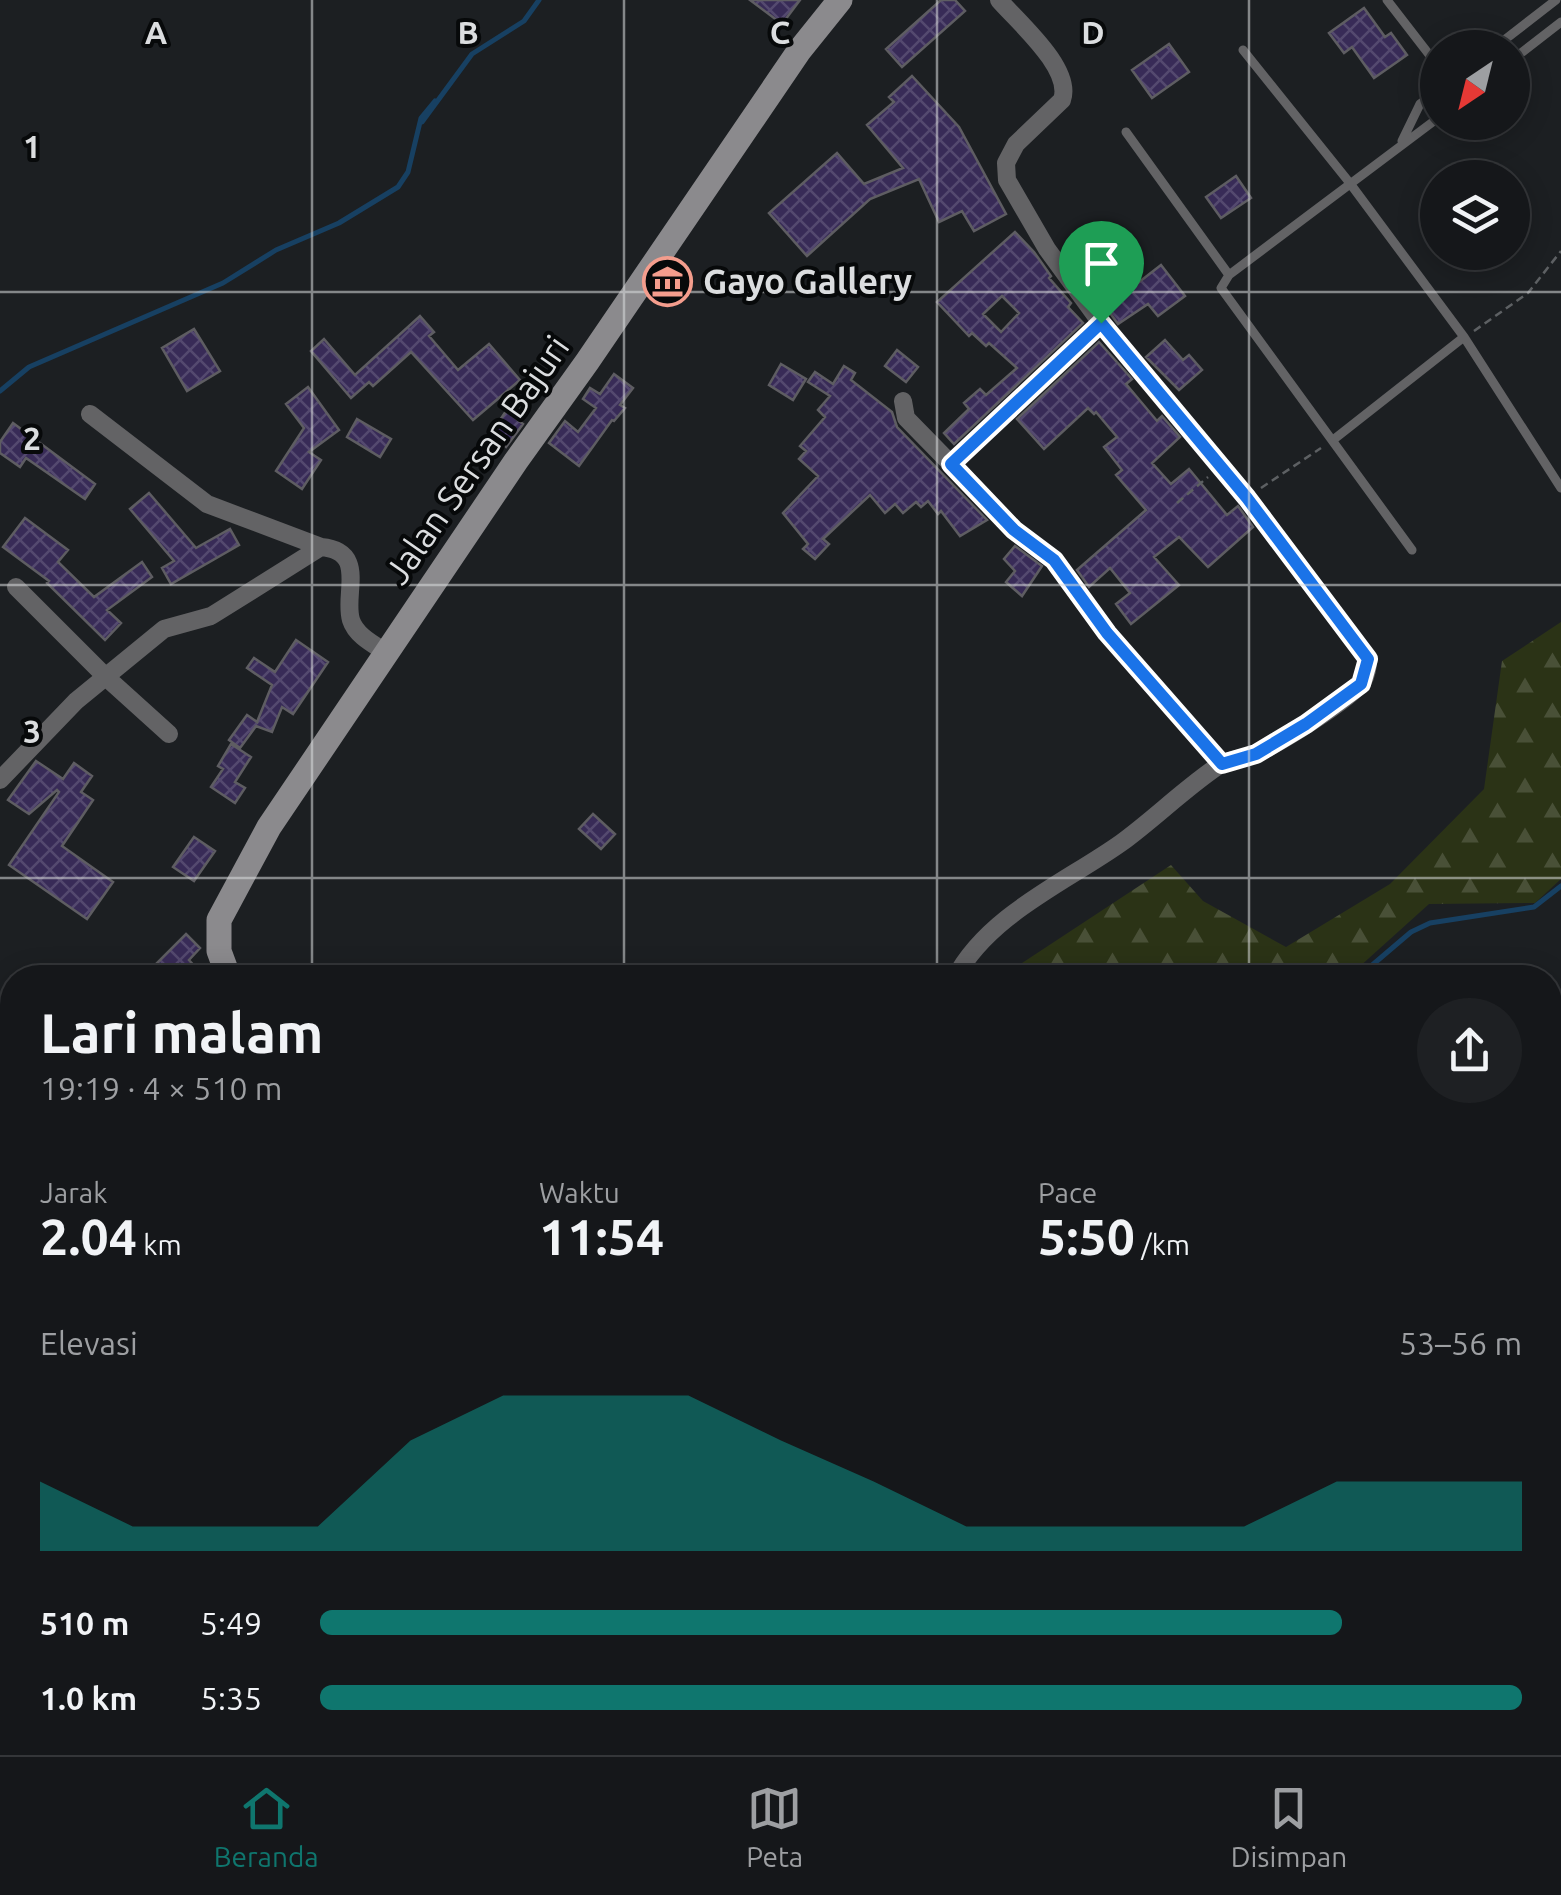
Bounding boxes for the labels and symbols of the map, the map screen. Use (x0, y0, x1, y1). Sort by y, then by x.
text: A (145, 14, 168, 50)
text: B (457, 14, 479, 50)
text: C (770, 14, 790, 50)
text: D (1081, 14, 1105, 50)
north arrow (1420, 30, 1530, 140)
text: 1 (23, 128, 41, 164)
pin (1059, 221, 1144, 324)
museum icon: Gayo Gallery (642, 256, 694, 308)
place label: Gayo Gallery (703, 261, 912, 301)
street label: Jalan Sersan Bajuri (376, 328, 577, 591)
text: 2 (23, 420, 41, 456)
text: 3 (23, 713, 41, 749)

